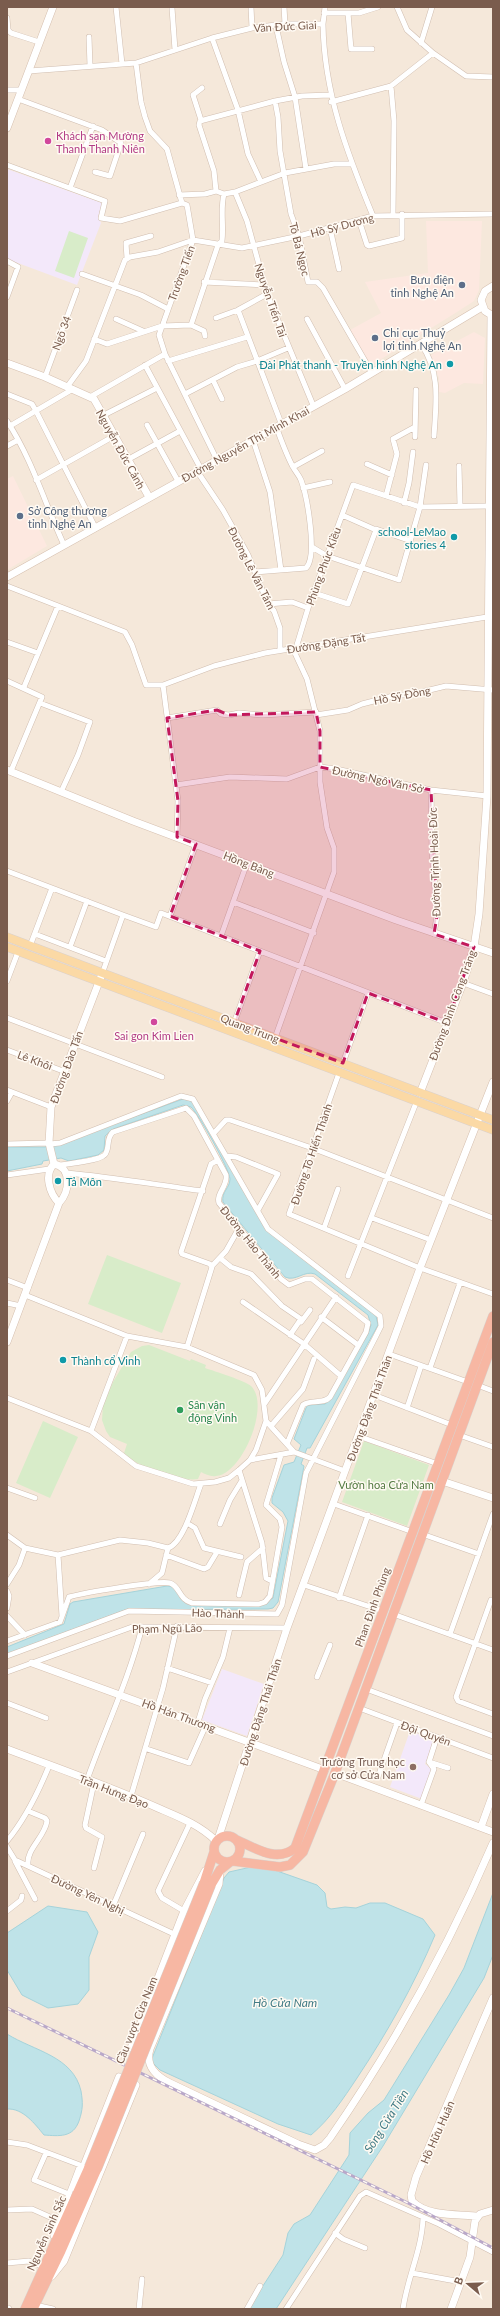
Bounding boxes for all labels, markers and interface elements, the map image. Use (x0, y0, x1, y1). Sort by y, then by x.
street label: Văn Đức Giai (253, 18, 317, 34)
place label: Khách sạn Mường Thanh Thanh Niên (56, 129, 145, 155)
marker: Khách sạn Mường Thanh Thanh Niên (43, 136, 53, 146)
street label: Hồ Sỹ Dương (309, 210, 375, 240)
street label: Tô Bá Ngọc (287, 221, 313, 277)
street label: Trường Tiến (165, 243, 197, 303)
street label: Nguyễn Tiến Tài (252, 261, 290, 339)
place label: Bưu điện tỉnh Nghệ An (390, 273, 454, 299)
marker: Bưu điện tỉnh Nghệ An (457, 280, 467, 290)
street label: Ngõ 34 (49, 313, 73, 352)
place label: Chi cục Thuỷ lợi tỉnh Nghệ An (383, 326, 461, 352)
marker: Chi cục Thuỷ lợi tỉnh Nghệ An (370, 333, 380, 343)
place label: Đài Phát thanh - Truyền hình Nghệ An (259, 358, 442, 371)
marker: Đài Phát thanh - Truyền hình Nghệ An (445, 359, 455, 369)
street label: Đường Nguyễn Thị Minh Khai (179, 403, 311, 485)
street label: Nguyễn Đức Cảnh (94, 407, 148, 491)
place label: Sở Công thương tỉnh Nghệ An (28, 504, 107, 530)
marker: Sở Công thương tỉnh Nghệ An (15, 511, 25, 521)
street label: Đường Lê Văn Tám (226, 525, 278, 611)
street label: Phùng Phúc Kiều (303, 525, 343, 607)
place label: school-LeMao stories 4 (378, 525, 447, 551)
marker: school-LeMao stories 4 (449, 532, 459, 542)
street label: Đường Đặng Tất (286, 630, 366, 656)
street label: Hồ Sỹ Đồng (372, 683, 432, 707)
street label: Đường Ngô Văn Sở (331, 763, 425, 795)
street label: Đường Trịnh Hoài Đức (426, 807, 442, 917)
street label: Hồng Bàng (222, 848, 277, 880)
street label: Đường Đinh Công Tráng (426, 947, 478, 1062)
street label: Quang Trung (219, 1011, 282, 1045)
marker: Sai gon Kim Lien (149, 1017, 159, 1027)
street label: Đường Đào Tấn (47, 1029, 85, 1105)
place label: Sai gon Kim Lien (114, 1029, 194, 1042)
street label: Lê Khôi (16, 1048, 55, 1072)
street label: Đường Tô Hiến Thành (288, 1102, 334, 1206)
place label: Tả Môn (66, 1175, 102, 1188)
marker: Tả Môn (53, 1176, 63, 1186)
street label: Đường Hào Thành (218, 1203, 284, 1281)
street label: Đường Đặng Thái Thân (344, 1353, 394, 1463)
place label: Thành cổ Vinh (71, 1354, 140, 1367)
marker: Thành cổ Vinh (58, 1355, 68, 1365)
place label: Sân vận động Vinh (188, 1398, 237, 1424)
marker: Sân vận động Vinh (175, 1405, 185, 1415)
park label: Vườn hoa Cửa Nam (338, 1478, 434, 1491)
street label: Phan Đình Phùng (352, 1565, 393, 1649)
street label: Hào Thành (191, 1606, 245, 1620)
street label: Phạm Ngũ Lão (132, 1621, 202, 1635)
street label: Đường Đặng Thái Thân (236, 1657, 284, 1767)
street label: Hồ Hán Thương (140, 1696, 218, 1734)
street label: Đội Quyên (399, 1718, 453, 1748)
place label: Trường Trung học cơ sở Cửa Nam (320, 1755, 405, 1781)
marker: Trường Trung học cơ sở Cửa Nam (408, 1762, 418, 1772)
street label: Trần Hưng Đạo (77, 1772, 151, 1810)
street label: Đường Yên Nghị (49, 1871, 127, 1917)
street label: Cầu vượt Cửa Nam (113, 1974, 159, 2066)
water label: Hồ Cửa Nam (253, 1995, 317, 2010)
water label: Sông Cửa Tiền (361, 2087, 411, 2155)
street label: Hồ Hữu Huân (417, 2099, 457, 2165)
street label: Nguyễn Sinh Sắc (24, 2194, 68, 2272)
north arrow (448, 2264, 488, 2304)
text: B (451, 2275, 465, 2286)

